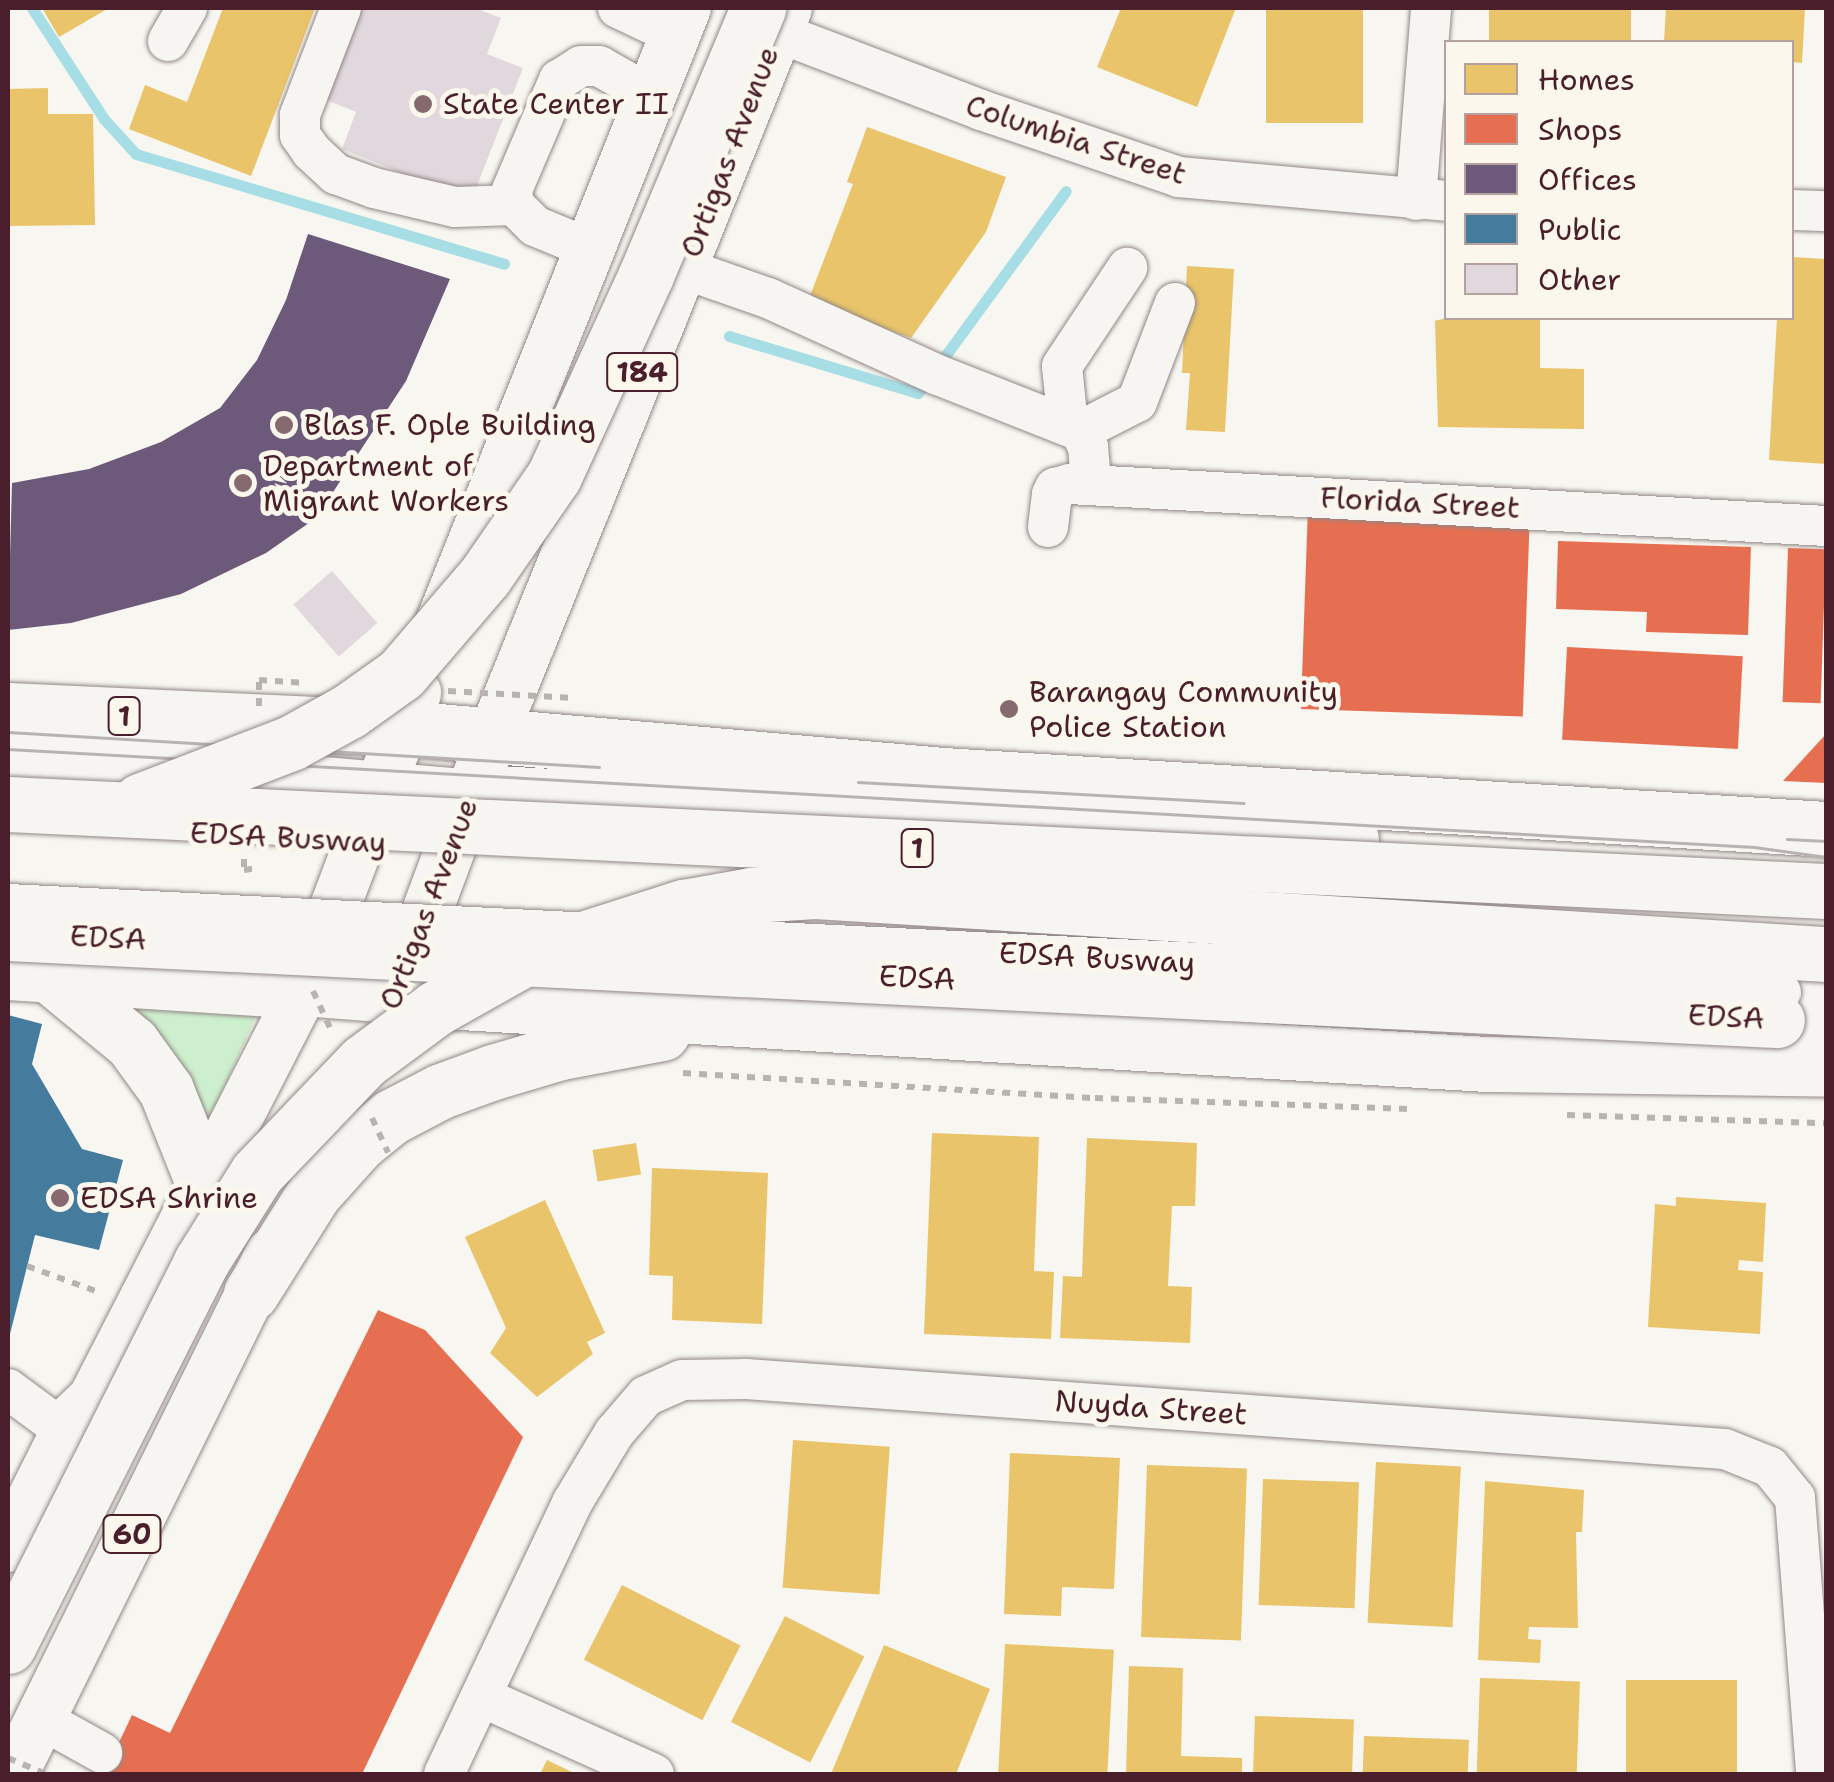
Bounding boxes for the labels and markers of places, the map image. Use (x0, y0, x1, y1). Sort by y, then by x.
place label: State Center II (443, 86, 669, 122)
marker: State Center II (412, 93, 434, 115)
place label: Blas F. Ople Building (304, 407, 596, 443)
marker: Blas F. Ople Building (273, 414, 295, 436)
place label: Department of Migrant Workers (263, 448, 509, 518)
marker: Department of Migrant Workers (232, 472, 254, 494)
place label: Barangay Community Police Station (1029, 674, 1338, 744)
marker: Barangay Community Police Station (998, 698, 1020, 720)
place label: EDSA Shrine (80, 1180, 258, 1216)
marker: EDSA Shrine (49, 1187, 71, 1209)

